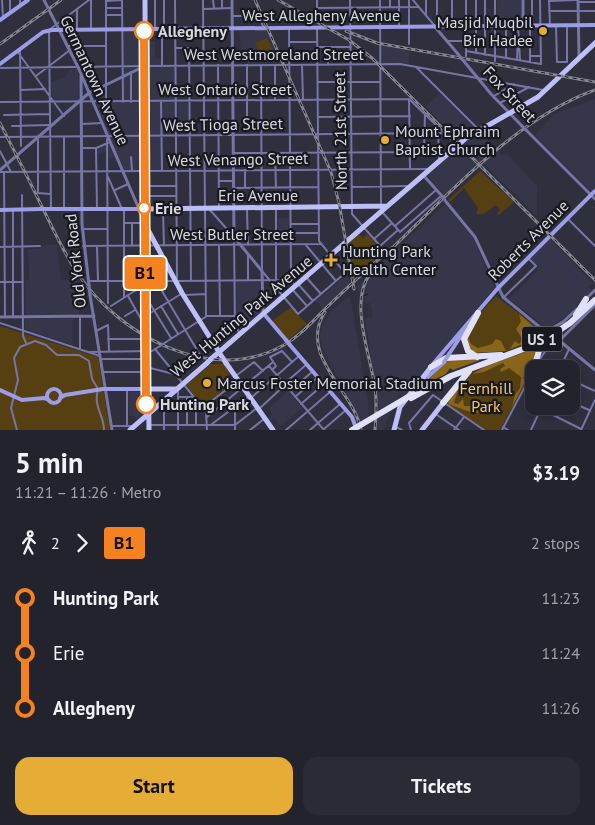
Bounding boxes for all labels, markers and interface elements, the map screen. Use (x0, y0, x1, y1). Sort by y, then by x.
street label: West Allegheny Avenue (242, 5, 400, 25)
street label: Germantown Avenue (56, 12, 134, 148)
place label: Masjid Muqbil Bin Hadee (437, 12, 533, 50)
marker: Allegheny (134, 21, 154, 41)
place label: Allegheny (158, 21, 227, 41)
marker: Masjid Muqbil Bin Hadee (537, 25, 549, 37)
street label: West Westmoreland Street (184, 44, 365, 64)
street label: Fox Street (479, 62, 541, 127)
street label: North 21st Street (329, 71, 351, 190)
street label: West Ontario Street (158, 79, 292, 99)
street label: West Tioga Street (163, 113, 284, 135)
place label: Mount Ephraim Baptist Church (395, 121, 500, 159)
marker: Mount Ephraim Baptist Church (379, 134, 391, 146)
street label: West Venango Street (167, 148, 309, 170)
street label: Erie Avenue (218, 185, 298, 205)
street label: Roberts Avenue (483, 195, 573, 285)
place label: Erie (155, 198, 181, 218)
marker: Erie (137, 201, 151, 215)
street label: Old York Road (60, 213, 90, 309)
street label: West Butler Street (170, 224, 295, 244)
place label: Hunting Park Health Center (342, 241, 437, 279)
street label: West Hunting Park Avenue (166, 251, 316, 381)
marker: Hunting Park Health Center (324, 253, 338, 267)
line badge: B1 (122, 257, 168, 289)
text: B1 (135, 261, 155, 284)
road number: US 1 (522, 326, 562, 352)
map controls (525, 360, 580, 415)
button: layers (525, 360, 580, 415)
place label: Marcus Foster Memorial Stadium (217, 373, 442, 393)
marker: Marcus Foster Memorial Stadium (201, 377, 213, 389)
park label: Fernhill Park (460, 378, 513, 416)
marker: Hunting Park (136, 394, 156, 414)
place label: Hunting Park (160, 394, 249, 414)
text: 5 min (15, 444, 83, 481)
text: $3.19 (532, 461, 580, 485)
text: 11:21 – 11:26 · Metro (15, 482, 161, 502)
icon: walk (15, 529, 43, 557)
icon: forward (68, 529, 96, 557)
text: B1 (114, 531, 135, 554)
text: 2 (51, 533, 60, 553)
text: 2 stops (531, 533, 580, 553)
text: Hunting Park (53, 586, 159, 610)
text: 11:23 (542, 588, 580, 608)
text: Erie (53, 641, 84, 665)
text: 11:24 (542, 643, 580, 663)
text: Allegheny (53, 696, 135, 720)
text: 11:26 (542, 698, 580, 718)
button: Start (15, 757, 293, 815)
button: Tickets (303, 757, 580, 815)

